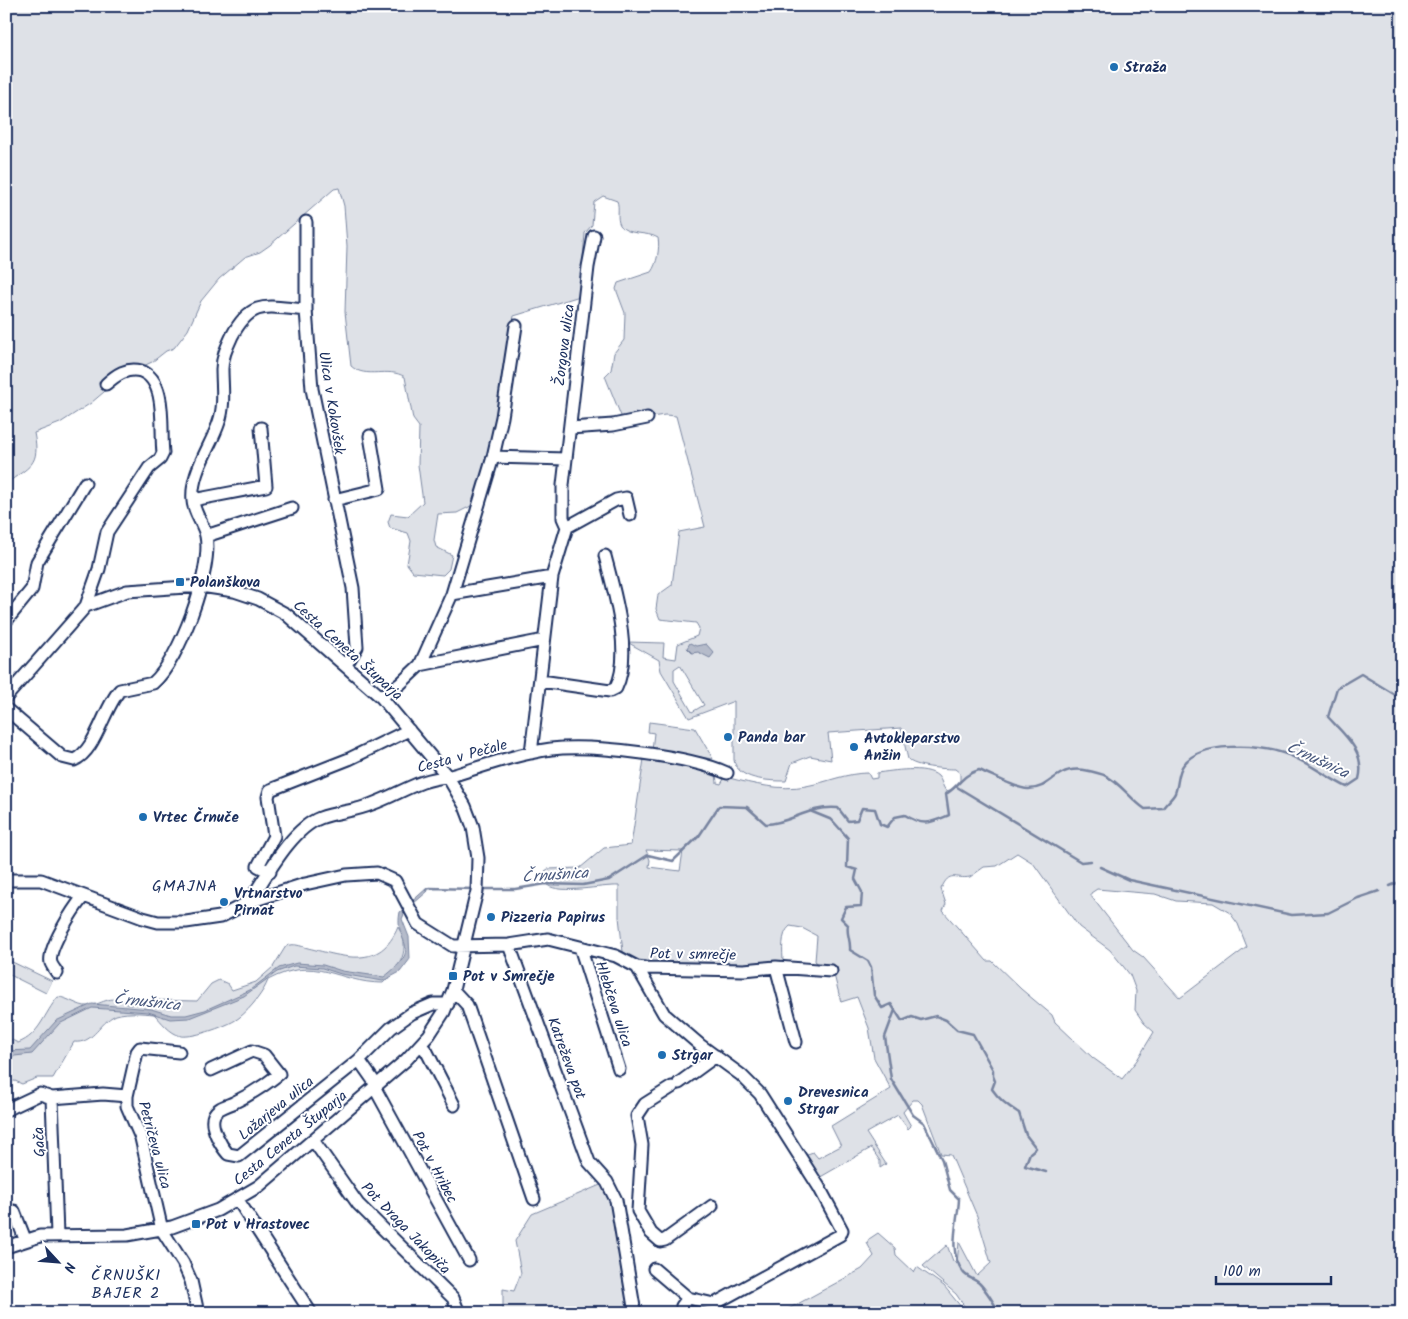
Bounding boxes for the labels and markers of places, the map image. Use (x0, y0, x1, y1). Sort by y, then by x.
place label: Straža (1124, 56, 1167, 80)
marker: Straža (1108, 61, 1120, 73)
place label: Polanškova (190, 571, 261, 595)
marker: Polanškova (174, 576, 186, 588)
place label: Panda bar (738, 726, 806, 750)
place label: Avtokleparstvo Anžin (864, 727, 960, 768)
marker: Panda bar (722, 731, 734, 743)
marker: Avtokleparstvo Anžin (848, 741, 860, 753)
place label: Vrtec Črnuče (153, 806, 239, 830)
marker: Vrtec Črnuče (137, 811, 149, 823)
place label: Vrtnarstvo Pirnat (234, 882, 303, 923)
marker: Vrtnarstvo Pirnat (218, 896, 230, 908)
place label: Pizzeria Papirus (501, 906, 605, 930)
marker: Pizzeria Papirus (485, 911, 497, 923)
place label: Pot v Smrečje (463, 965, 555, 989)
marker: Pot v Smrečje (447, 970, 459, 982)
place label: Strgar (672, 1044, 713, 1068)
marker: Strgar (656, 1049, 668, 1061)
place label: Drevesnica Strgar (798, 1081, 869, 1122)
marker: Drevesnica Strgar (782, 1095, 794, 1107)
place label: Pot v Hrastovec (206, 1213, 310, 1237)
marker: Pot v Hrastovec (190, 1218, 202, 1230)

